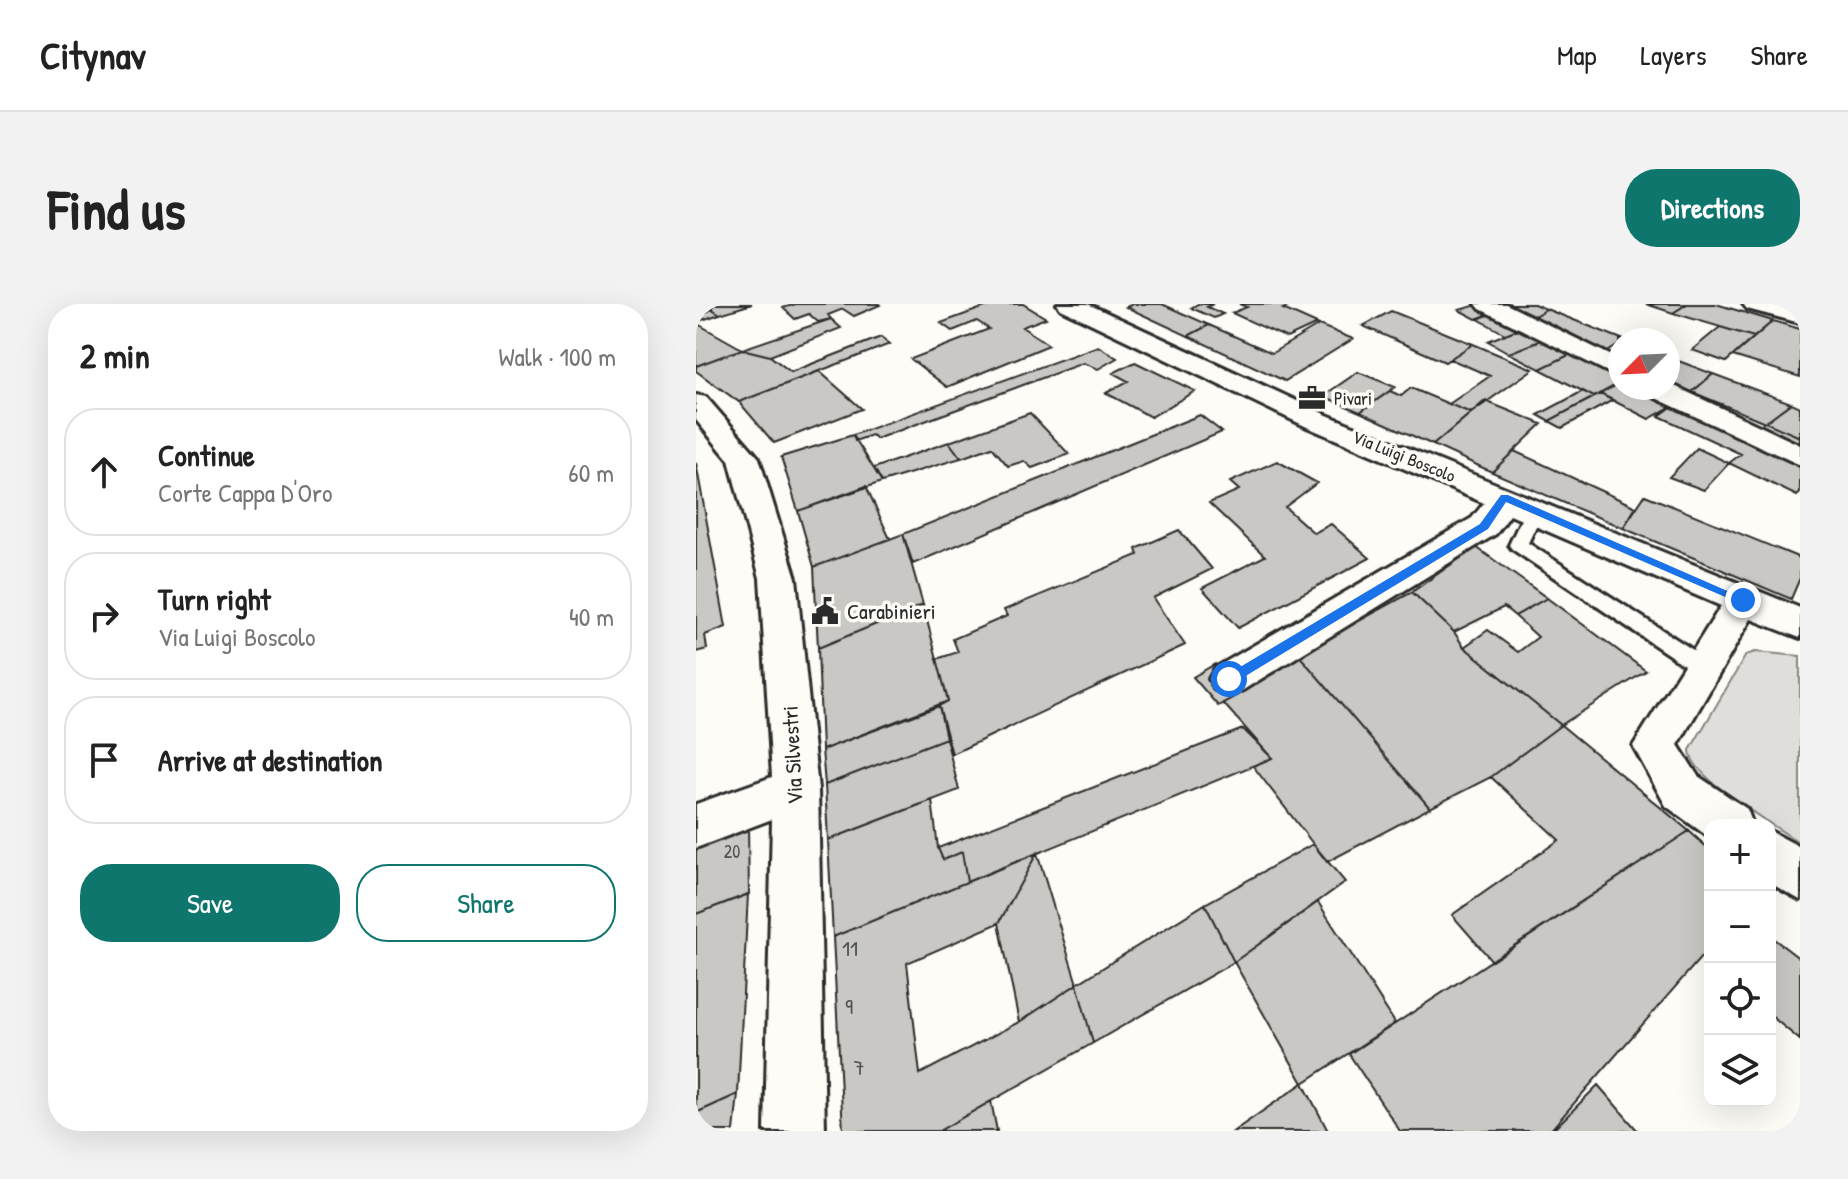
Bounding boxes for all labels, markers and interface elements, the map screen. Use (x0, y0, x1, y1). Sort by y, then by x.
text: Citynav (40, 29, 146, 81)
text: Map (1557, 36, 1597, 74)
text: Layers (1641, 36, 1706, 74)
text: Share (1750, 36, 1808, 74)
button: Directions (1625, 169, 1800, 247)
text: Find us (48, 171, 186, 246)
north arrow (1608, 328, 1680, 400)
text: 2 min (80, 333, 150, 379)
text: Walk · 100 m (499, 339, 616, 374)
office icon: Pivari (1297, 383, 1327, 413)
place label: Pivari (1334, 386, 1372, 411)
street label: Via Luigi Boscolo (1349, 424, 1459, 488)
text: Continue (158, 435, 255, 475)
icon: ahead (82, 450, 126, 494)
text: 60 m (568, 455, 614, 490)
text: Corte Cappa D'Oro (158, 475, 332, 510)
text: Turn right (158, 579, 271, 619)
route end (1725, 582, 1761, 618)
icon: right (82, 594, 126, 638)
public building icon: Carabinieri (810, 596, 840, 626)
place label: Carabinieri (847, 596, 936, 626)
text: 40 m (569, 599, 614, 634)
text: Via Luigi Boscolo (158, 619, 316, 654)
route start (1211, 661, 1247, 697)
street label: Via Silvestri (774, 705, 810, 805)
icon: arrive (82, 738, 126, 782)
text: Arrive at destination (158, 740, 383, 780)
map controls (1704, 819, 1776, 1107)
button: + (1704, 819, 1776, 891)
house number: 20 (724, 839, 740, 864)
button: Save (80, 864, 340, 942)
button: Share (356, 864, 616, 942)
button: − (1704, 891, 1776, 963)
house number: 11 (842, 933, 858, 963)
button: locate (1704, 963, 1776, 1035)
house number: 9 (845, 991, 853, 1021)
button: layers (1704, 1035, 1776, 1107)
house number: 7 (854, 1052, 864, 1082)

